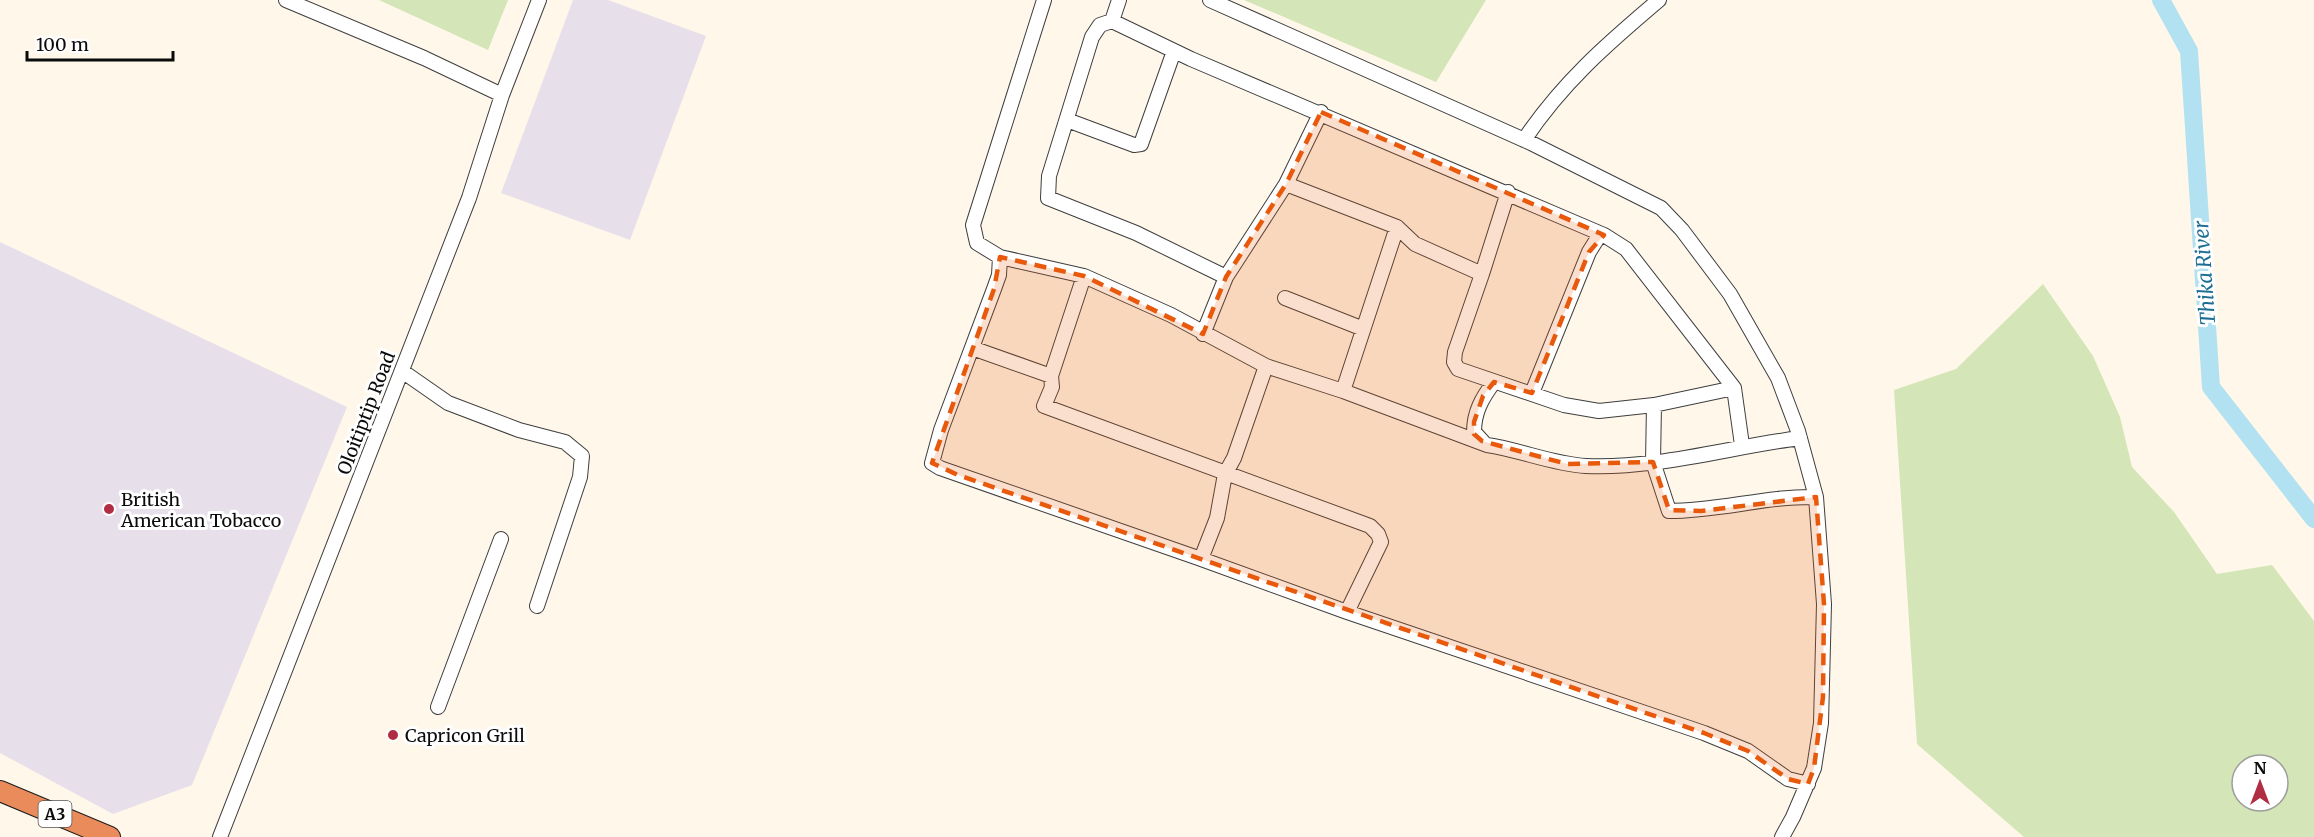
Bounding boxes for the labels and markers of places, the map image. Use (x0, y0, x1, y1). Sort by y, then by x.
place label: British American Tobacco (120, 488, 281, 532)
marker: British American Tobacco (102, 502, 116, 516)
place label: Capricon Grill (405, 724, 525, 747)
marker: Capricon Grill (386, 728, 400, 742)

